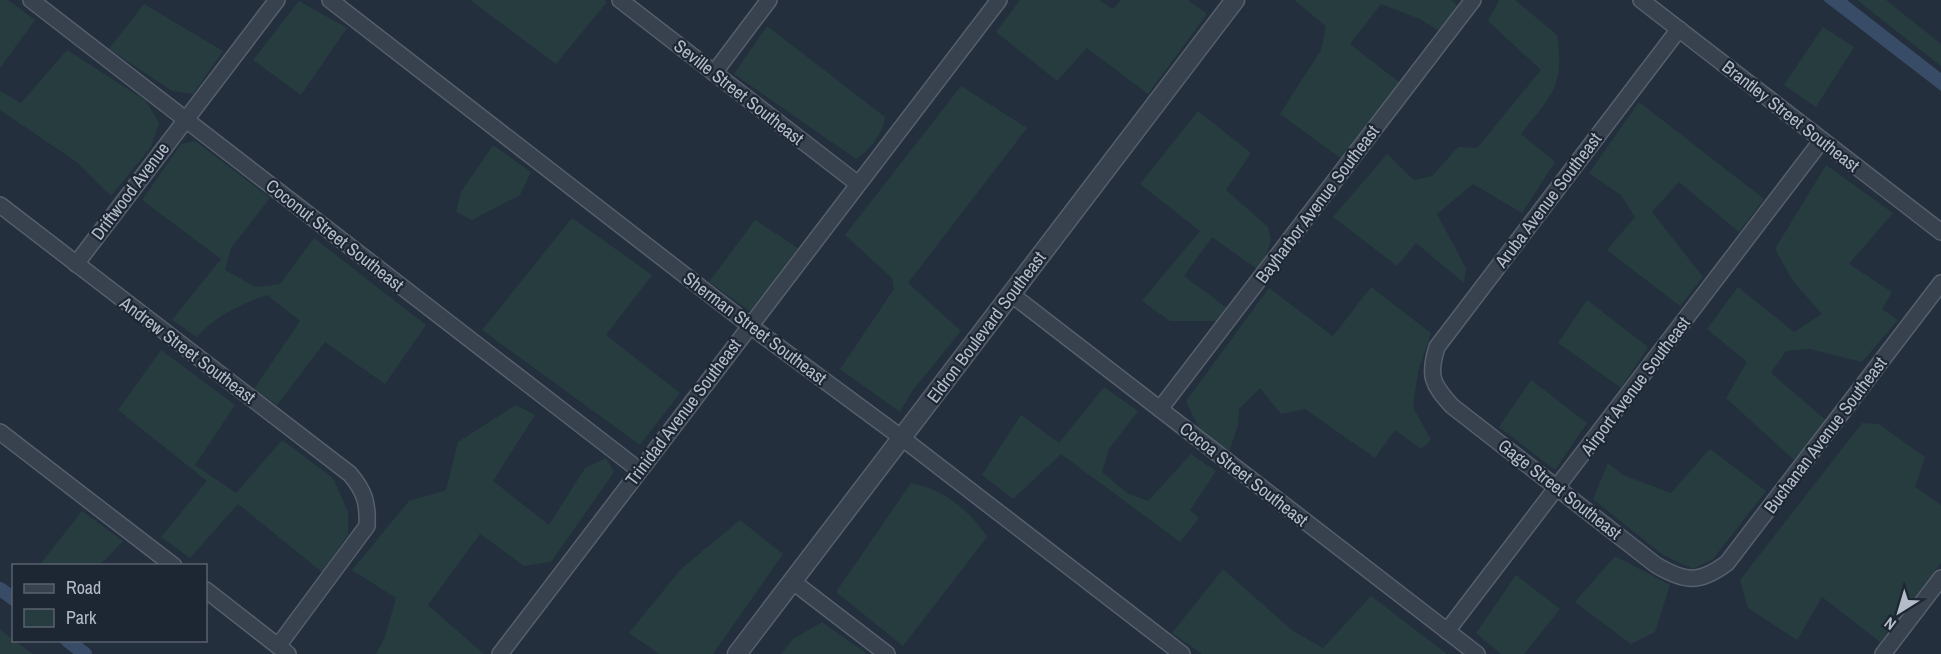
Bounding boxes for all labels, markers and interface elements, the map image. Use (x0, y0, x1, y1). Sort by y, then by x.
street label: Seville Street Southeast (669, 33, 809, 151)
street label: Brantley Street Southeast (1717, 54, 1865, 178)
street label: Bayharbor Avenue Southeast (1249, 120, 1385, 288)
street label: Aruba Avenue Southeast (1488, 127, 1607, 273)
street label: Driftwood Avenue (85, 137, 175, 245)
street label: Coconut Street Southeast (261, 173, 409, 297)
street label: Eldron Boulevard Southeast (921, 246, 1051, 408)
street label: Sherman Street Southeast (678, 266, 832, 390)
street label: Andrew Street Southeast (114, 290, 261, 409)
street label: Airport Avenue Southeast (1574, 311, 1696, 461)
street label: Trinidad Avenue Southeast (619, 333, 747, 491)
street label: Buchanan Avenue Southeast (1758, 352, 1892, 518)
street label: Cocoa Street Southeast (1175, 416, 1313, 532)
street label: Gage Street Southeast (1493, 433, 1627, 545)
legend (12, 564, 207, 642)
text: Road (66, 575, 101, 600)
north arrow (1869, 582, 1929, 642)
text: Park (66, 605, 97, 630)
text: N (1880, 612, 1900, 636)

